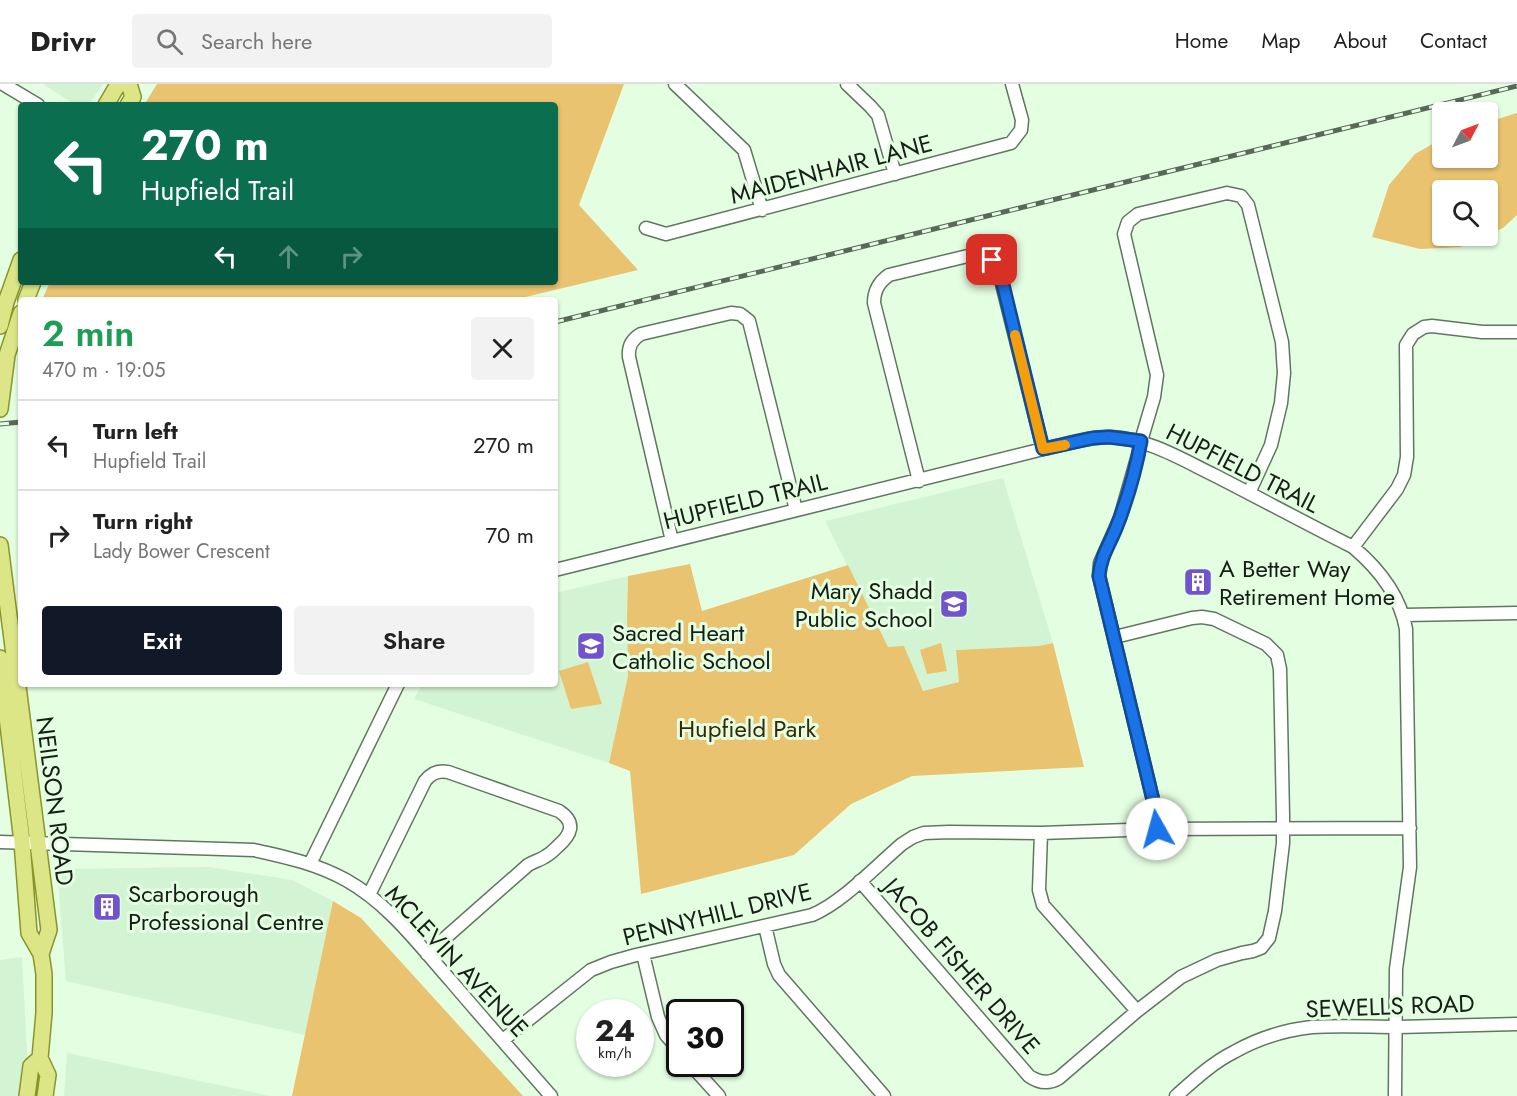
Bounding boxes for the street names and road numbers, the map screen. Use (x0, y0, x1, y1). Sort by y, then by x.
street label: MAIDENHAIR LANE (726, 125, 936, 213)
street label: HUPFIELD TRAIL (1160, 414, 1326, 522)
street label: HUPFIELD TRAIL (659, 464, 831, 538)
street label: NEILSON ROAD (27, 714, 83, 888)
street label: JACOB FISHER DRIVE (873, 868, 1049, 1062)
street label: PENNYHILL DRIVE (619, 874, 815, 954)
street label: MCLEVIN AVENUE (377, 877, 537, 1045)
street label: SEWELLS ROAD (1305, 986, 1475, 1026)

